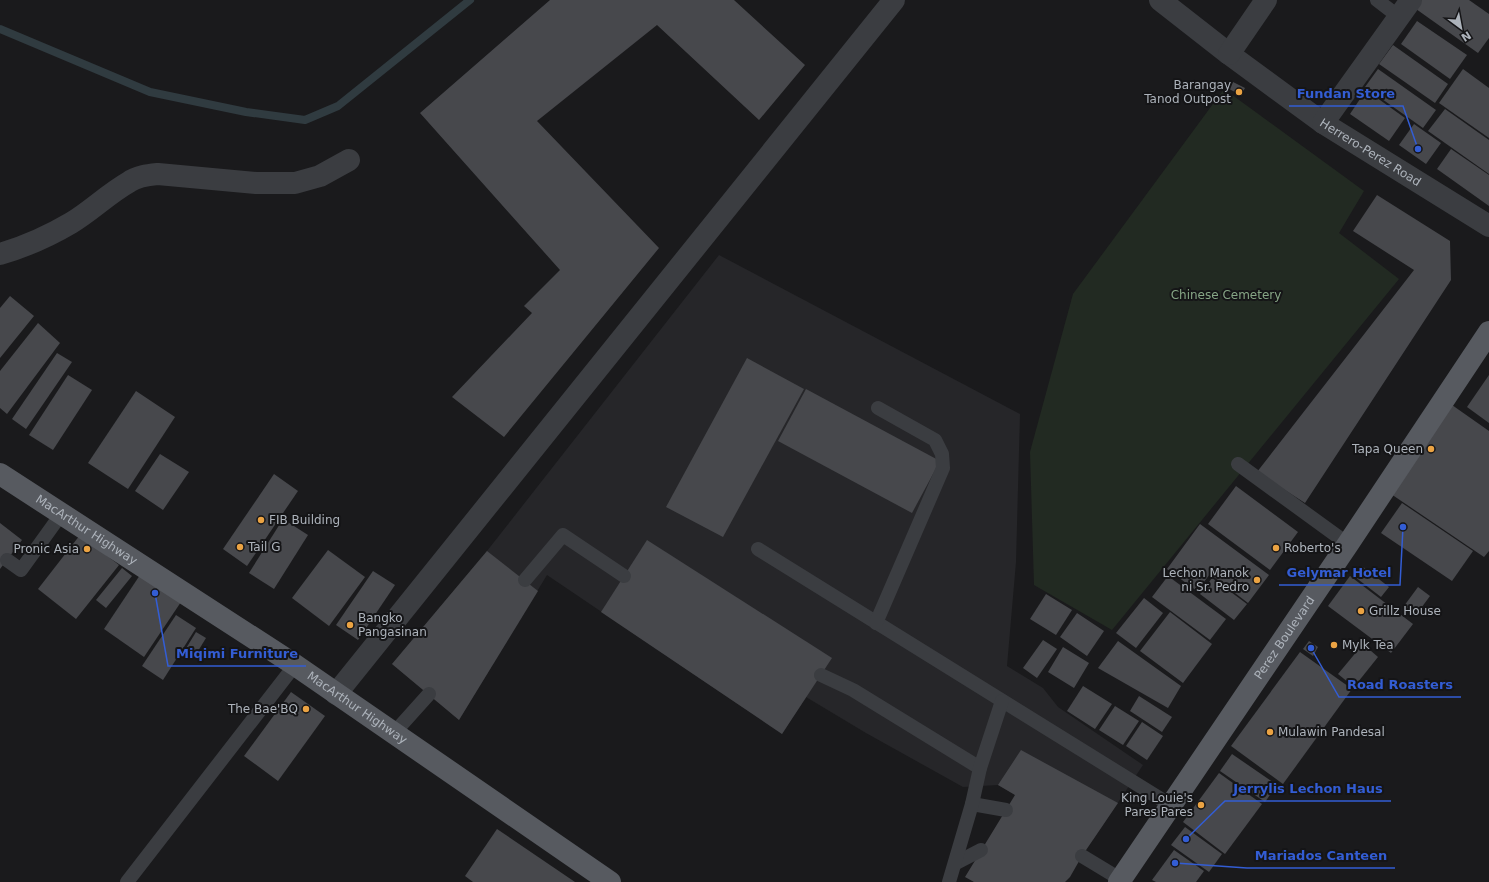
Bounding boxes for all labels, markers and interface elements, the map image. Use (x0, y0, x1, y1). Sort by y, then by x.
north arrow (1441, 8, 1481, 48)
text: N (1459, 28, 1473, 44)
place label: Barangay Tanod Outpost (1143, 78, 1231, 106)
callout: Fundan Store (1289, 81, 1403, 106)
text: Fundan Store (1297, 86, 1395, 101)
marker: Barangay Tanod Outpost (1234, 87, 1244, 97)
street label: Herrero-Perez Road (1317, 116, 1424, 189)
park label: Chinese Cemetery (1171, 288, 1281, 302)
place label: Tapa Queen (1351, 442, 1423, 456)
marker: Tapa Queen (1426, 444, 1436, 454)
street label: MacArthur Highway (33, 492, 140, 568)
place label: FIB Building (269, 513, 340, 527)
marker: FIB Building (256, 515, 266, 525)
place label: Tail G (247, 540, 280, 554)
place label: Roberto's (1284, 541, 1341, 555)
place label: Pronic Asia (13, 542, 79, 556)
marker: Tail G (235, 542, 245, 552)
marker: Roberto's (1271, 543, 1281, 553)
marker: Pronic Asia (82, 544, 92, 554)
callout: Gelymar Hotel (1279, 560, 1400, 585)
text: Gelymar Hotel (1287, 565, 1391, 580)
place label: Lechon Manok ni Sr. Pedro (1163, 566, 1249, 594)
marker: Lechon Manok ni Sr. Pedro (1252, 575, 1262, 585)
street label: Perez Boulevard (1251, 594, 1318, 682)
place label: Grillz House (1369, 604, 1441, 618)
marker: Grillz House (1356, 606, 1366, 616)
place label: Bangko Pangasinan (358, 611, 427, 639)
marker: Bangko Pangasinan (345, 620, 355, 630)
place label: Mylk Tea (1342, 638, 1394, 652)
marker: Mylk Tea (1329, 640, 1339, 650)
callout: Miqimi Furniture (168, 641, 306, 666)
text: Miqimi Furniture (176, 646, 298, 661)
street label: MacArthur Highway (305, 669, 410, 747)
callout: Road Roasters (1339, 672, 1461, 697)
text: Road Roasters (1347, 677, 1453, 692)
place label: The Bae'BQ (227, 702, 298, 716)
marker: The Bae'BQ (301, 704, 311, 714)
place label: Mulawin Pandesal (1278, 725, 1385, 739)
marker: Mulawin Pandesal (1265, 727, 1275, 737)
callout: Jerrylis Lechon Haus (1225, 776, 1391, 801)
text: Jerrylis Lechon Haus (1232, 781, 1383, 796)
place label: King Louie's Pares Pares (1121, 791, 1193, 819)
marker: King Louie's Pares Pares (1196, 800, 1206, 810)
callout: Mariados Canteen (1247, 843, 1395, 868)
text: Mariados Canteen (1255, 848, 1387, 863)

